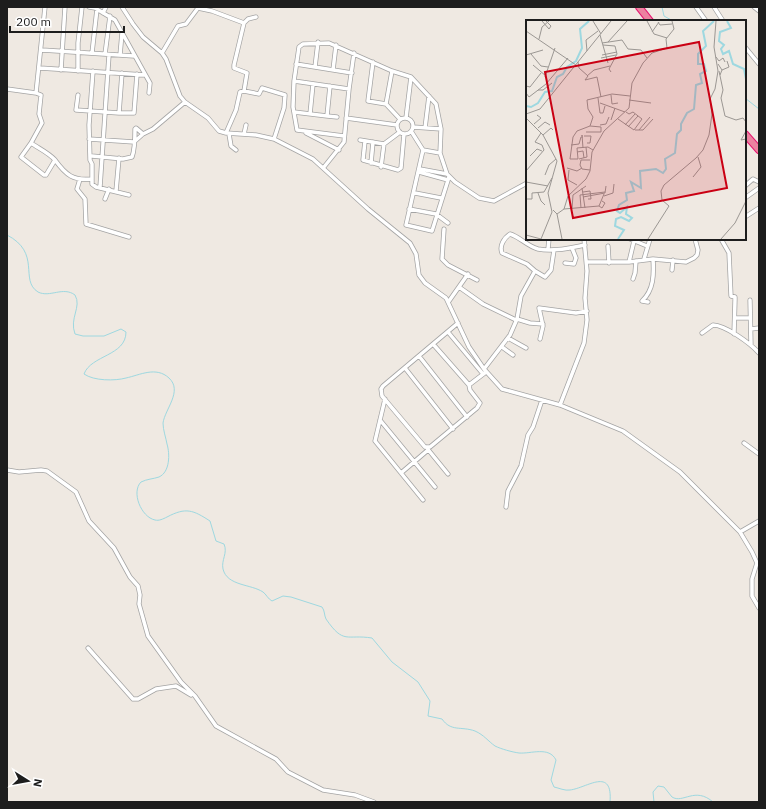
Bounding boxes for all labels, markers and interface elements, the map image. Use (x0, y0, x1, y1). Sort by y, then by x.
scale bar (10, 8, 124, 34)
text: 200 m (16, 14, 51, 29)
inset map (526, 20, 746, 240)
north arrow (8, 761, 48, 801)
text: N (30, 778, 45, 788)

